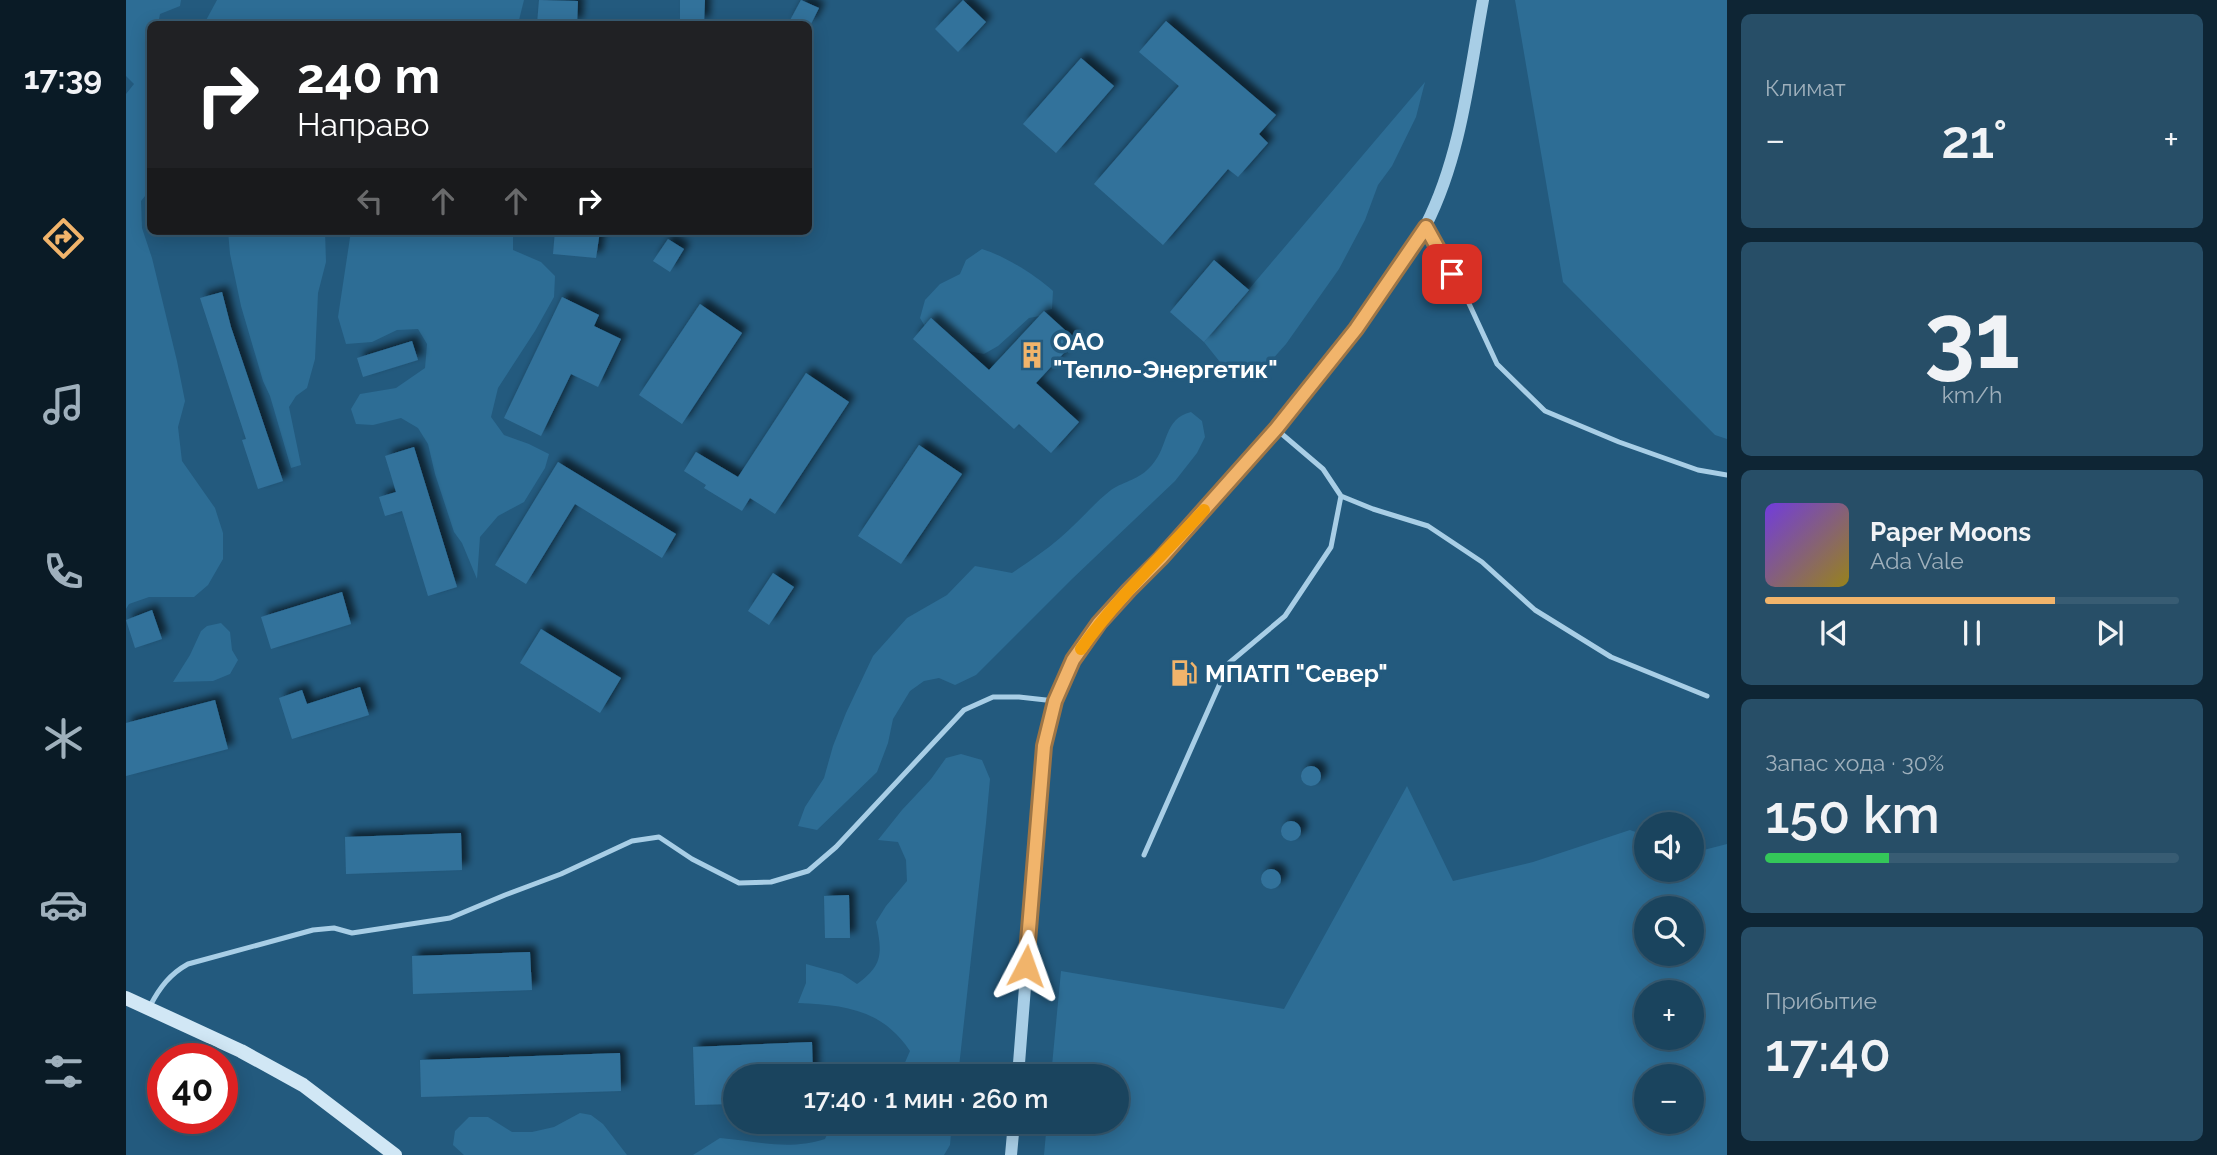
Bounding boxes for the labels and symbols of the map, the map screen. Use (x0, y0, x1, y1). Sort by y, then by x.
pin (1422, 244, 1482, 304)
place label: ОАО "Тепло-Энергетик" (1053, 327, 1278, 384)
building icon: ОАО "Тепло-Энергетик" (1017, 340, 1047, 370)
fuel station icon: МПАТП "Север" (1169, 658, 1199, 688)
place label: МПАТП "Север" (1205, 659, 1388, 688)
position arrow (989, 929, 1063, 1003)
speed limit sign: 40 (147, 1043, 238, 1134)

